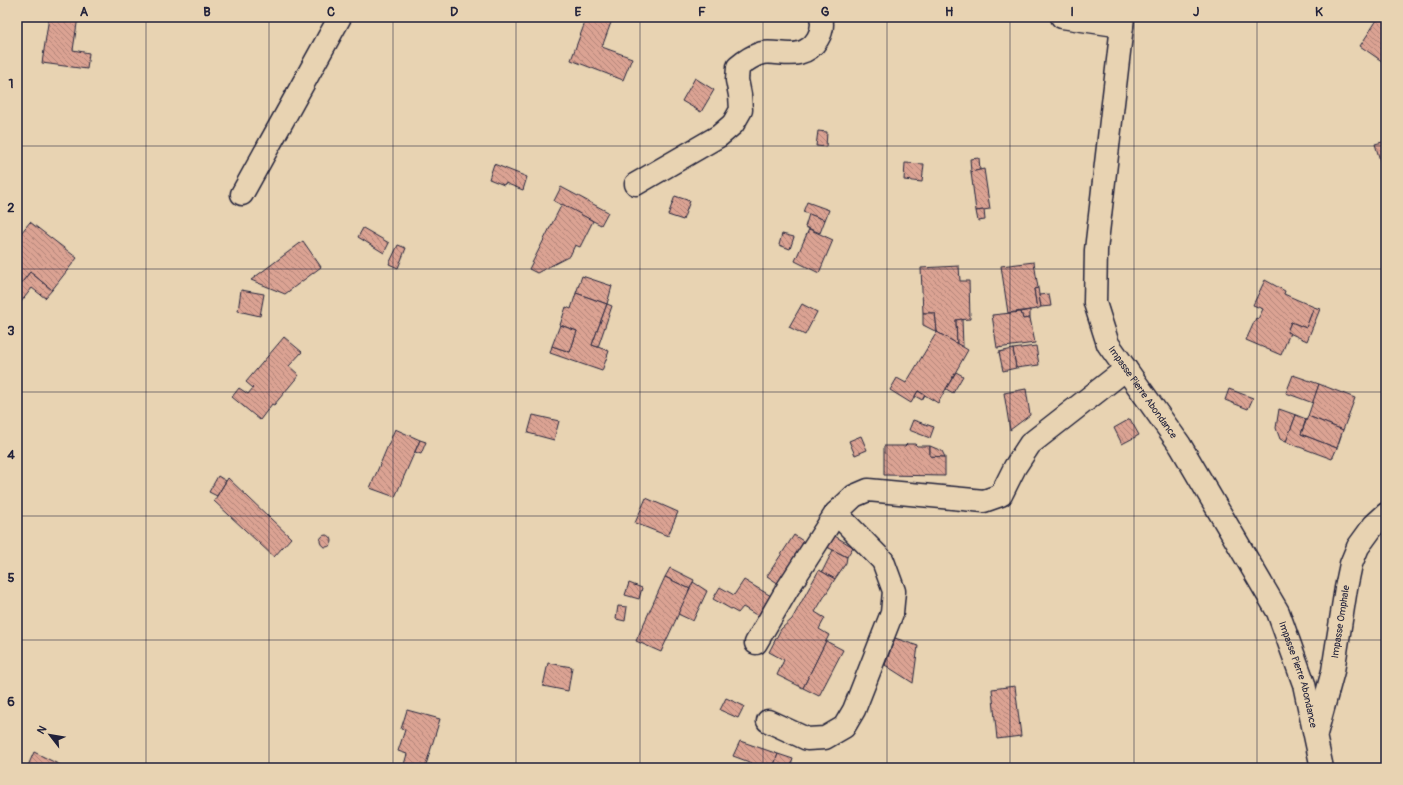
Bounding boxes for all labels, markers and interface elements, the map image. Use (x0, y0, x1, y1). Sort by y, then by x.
text: A (80, 4, 89, 20)
text: B (203, 4, 211, 20)
text: C (327, 4, 335, 20)
text: D (450, 4, 458, 20)
text: E (575, 4, 582, 20)
text: F (698, 4, 706, 20)
text: G (821, 4, 830, 20)
text: H (945, 4, 953, 20)
text: I (1070, 4, 1074, 20)
text: J (1193, 4, 1199, 20)
text: K (1315, 4, 1323, 20)
text: 1 (8, 76, 14, 92)
text: 2 (7, 200, 15, 216)
text: 3 (7, 323, 15, 339)
street label: Impasse Pierre Abondance (1105, 344, 1180, 441)
text: 4 (7, 447, 15, 463)
text: 5 (7, 570, 15, 586)
street label: Impasse Omphale (1329, 584, 1352, 659)
street label: Impasse Pierre Abondance (1276, 620, 1319, 729)
text: 6 (7, 694, 15, 710)
north arrow (30, 715, 70, 755)
text: N (34, 723, 50, 737)

